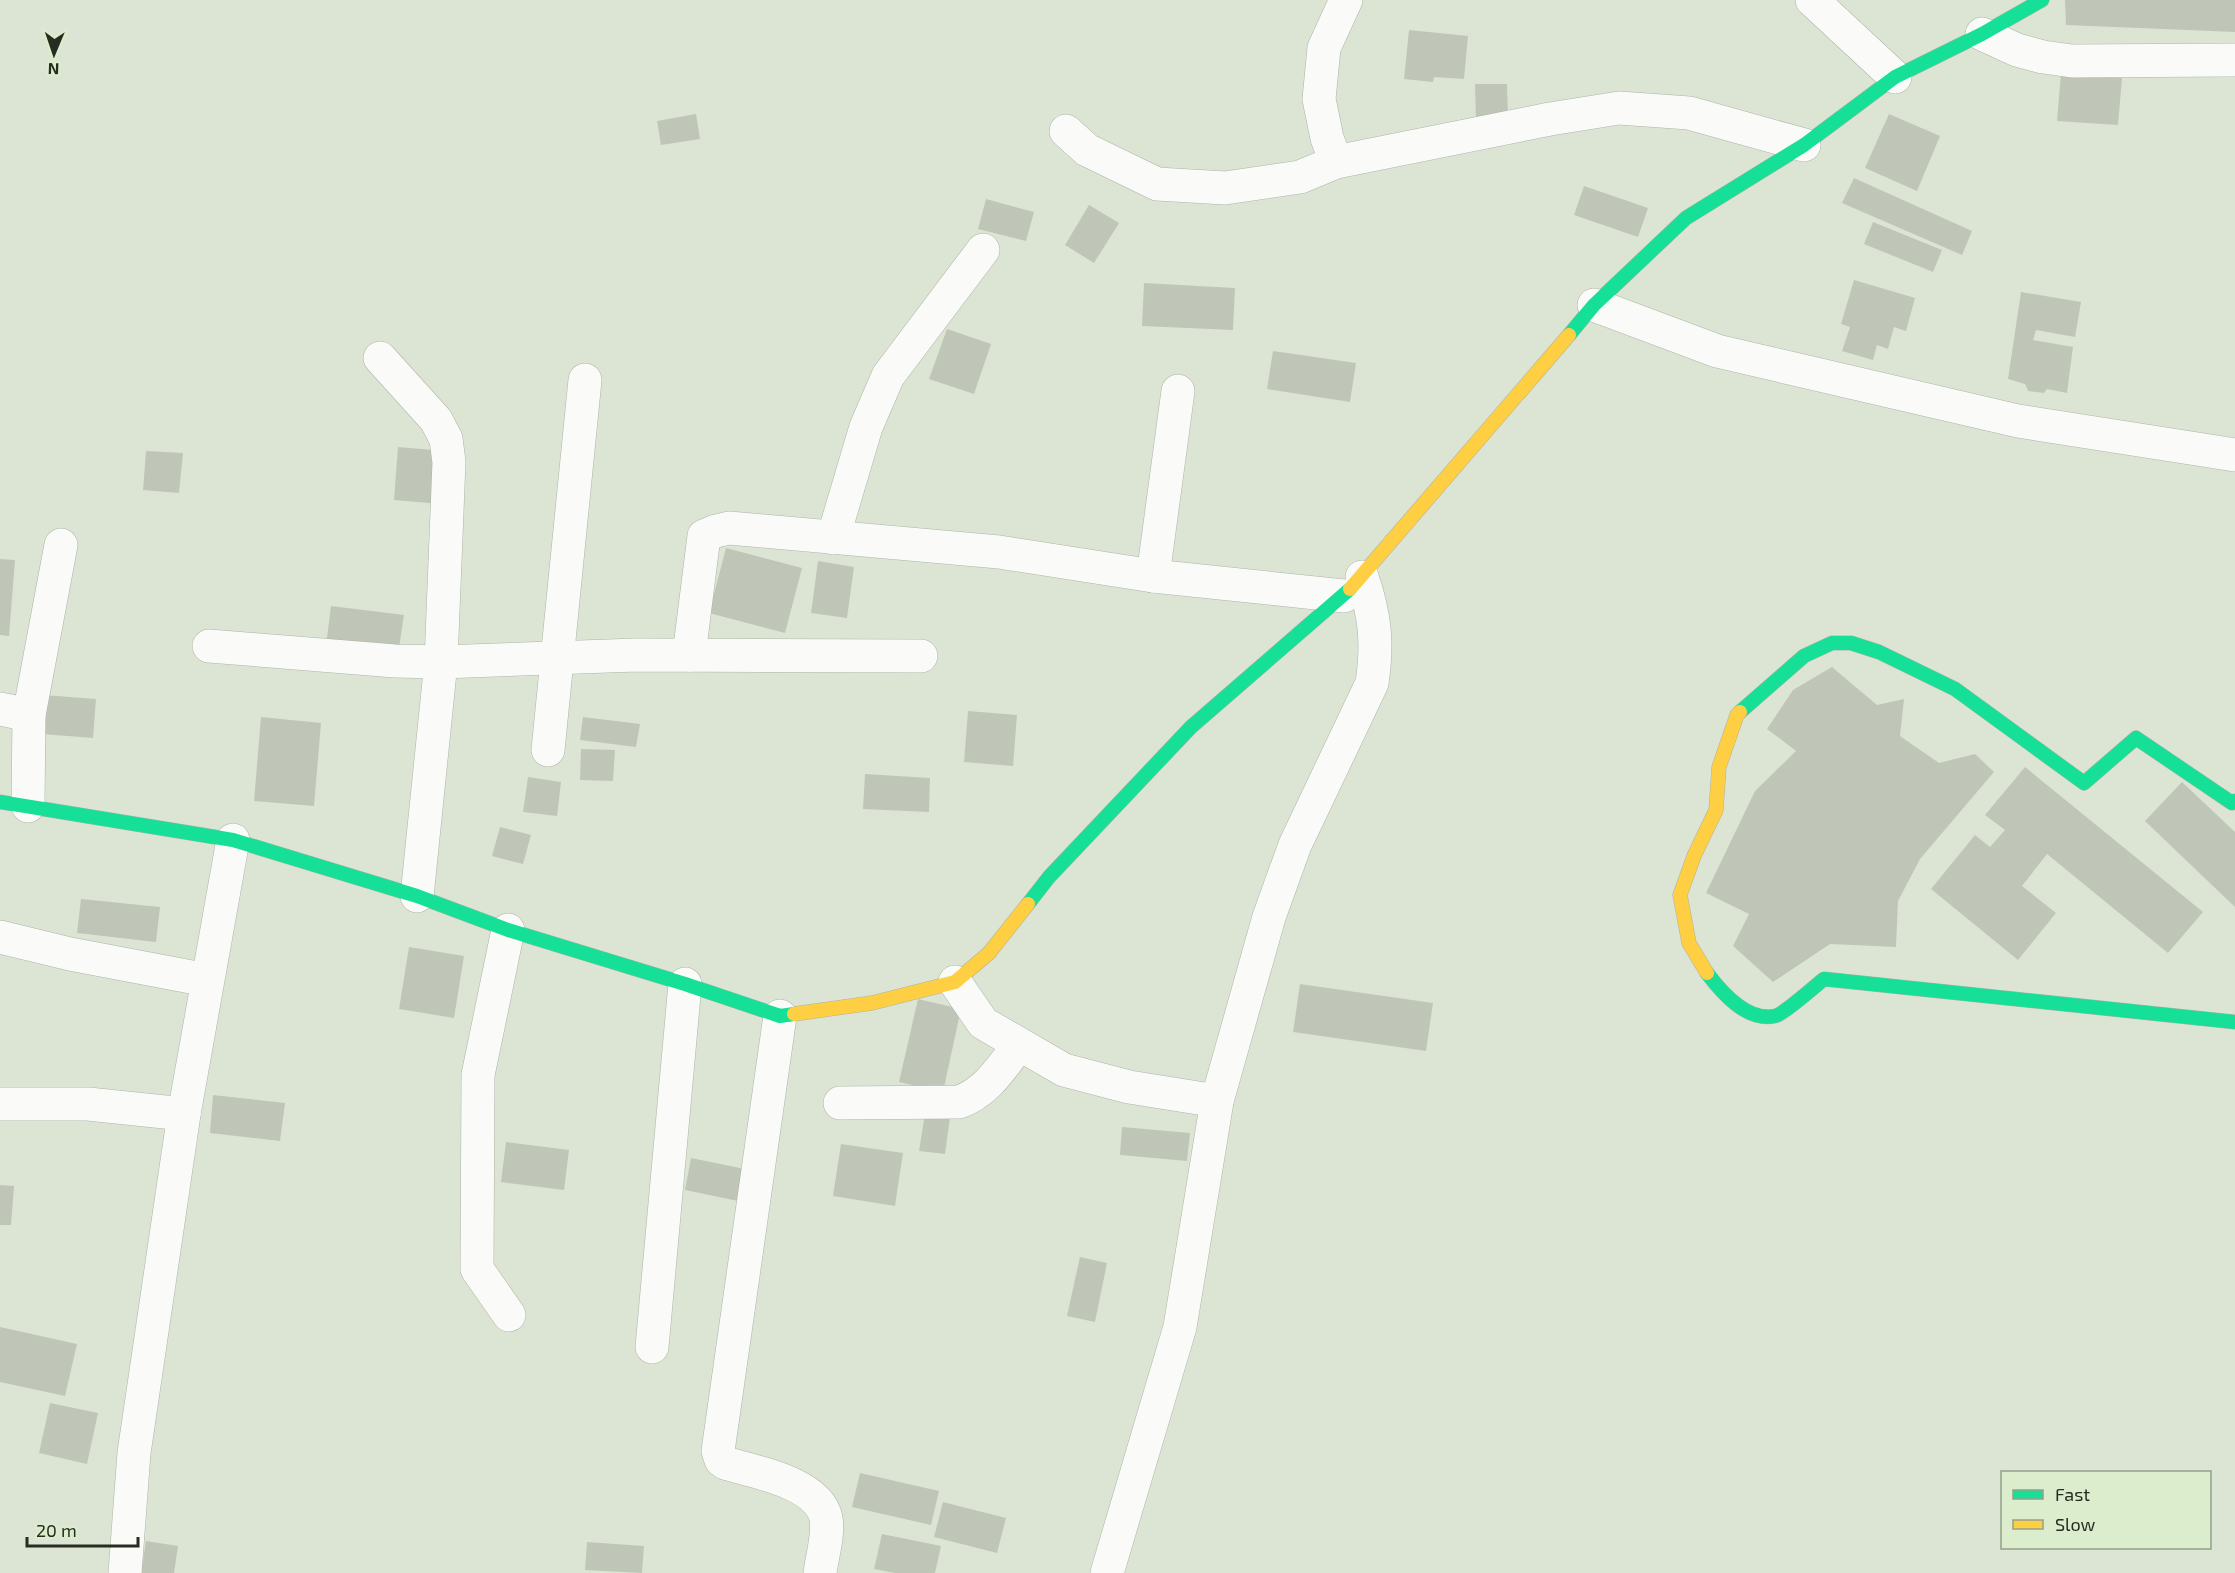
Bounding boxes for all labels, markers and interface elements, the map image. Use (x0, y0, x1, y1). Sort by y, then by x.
north arrow (24, 24, 84, 84)
text: N (47, 60, 60, 79)
legend (2001, 1471, 2211, 1549)
text: Fast (2055, 1483, 2090, 1505)
scale bar (27, 1510, 138, 1548)
text: Slow (2055, 1513, 2096, 1535)
text: 20 m (36, 1519, 77, 1541)

